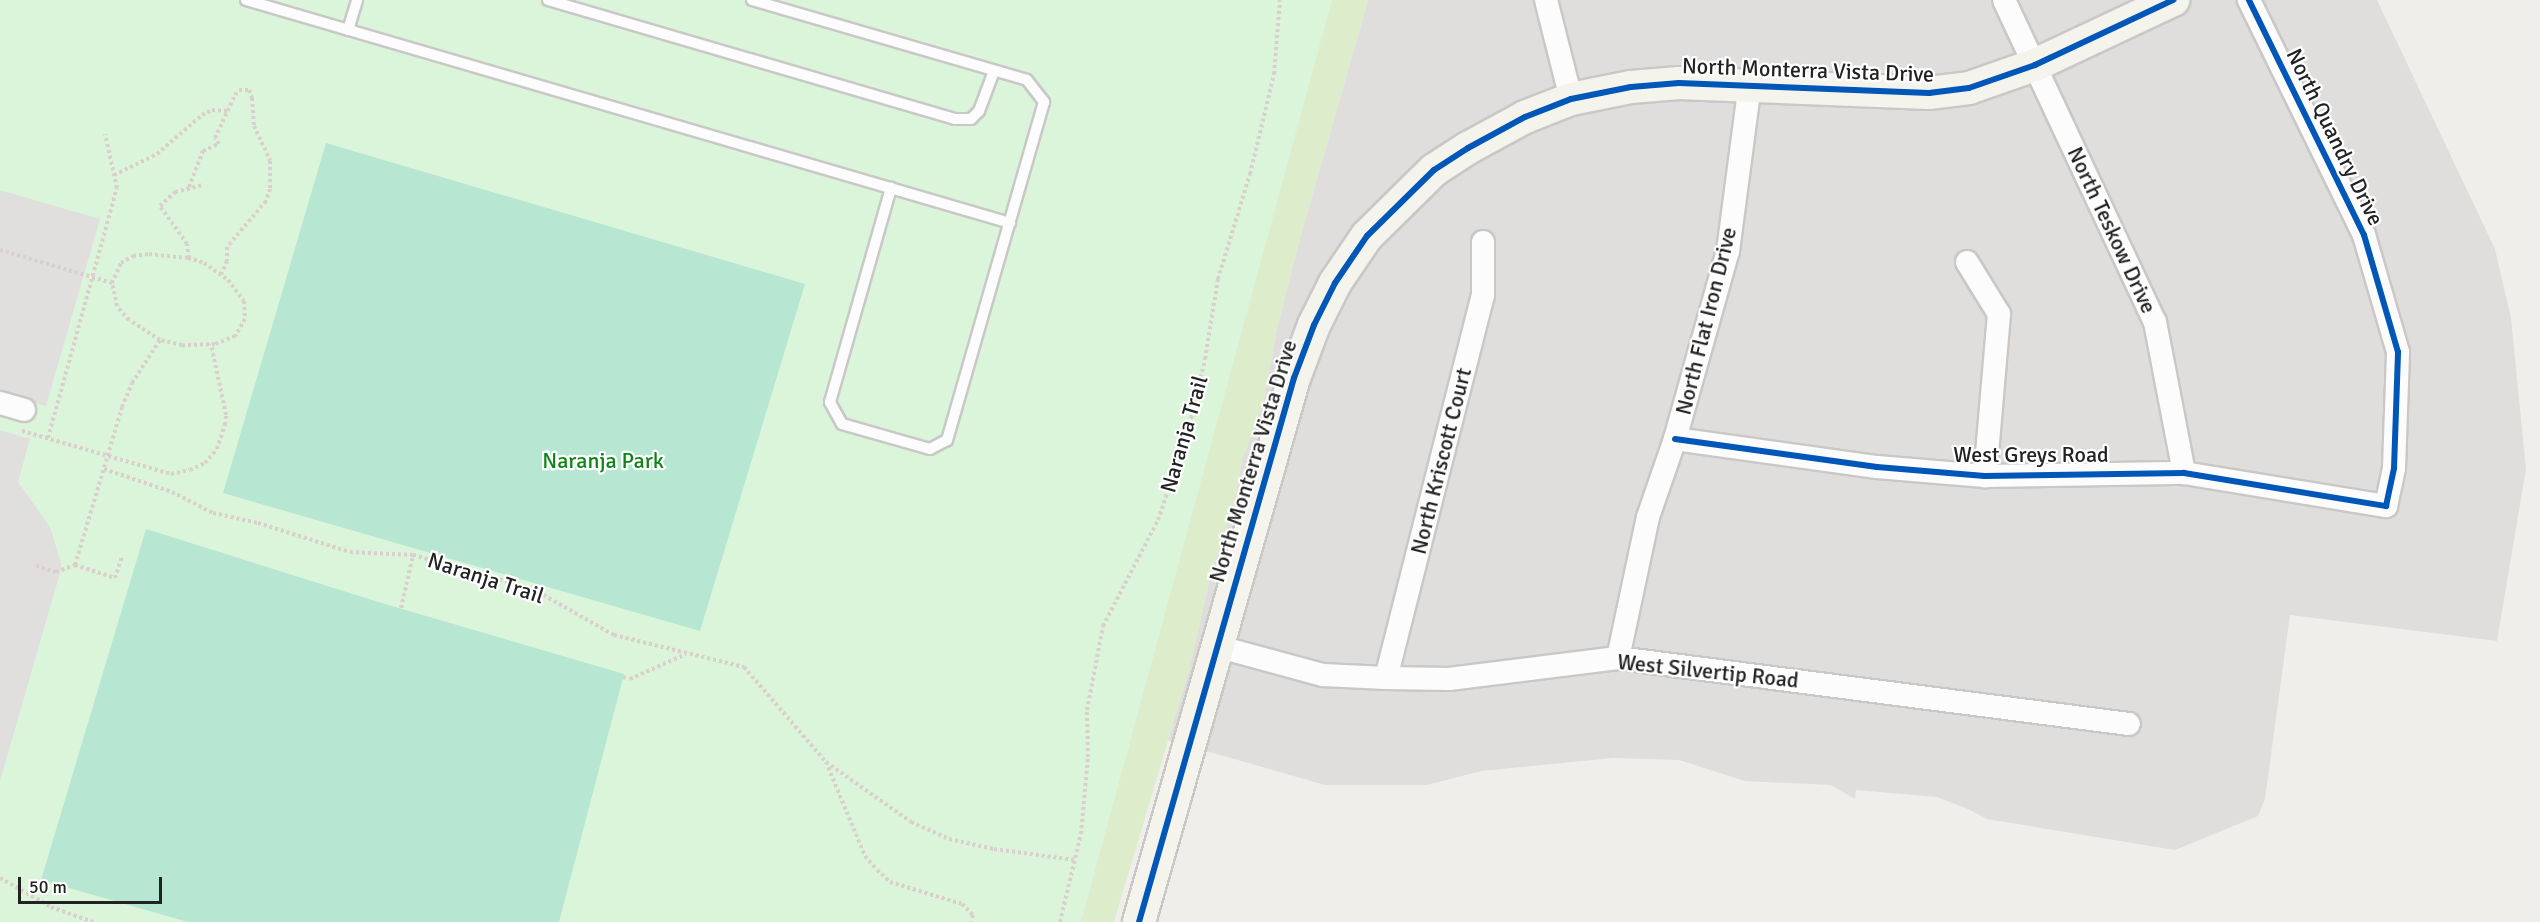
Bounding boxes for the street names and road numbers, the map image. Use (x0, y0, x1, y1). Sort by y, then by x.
street label: North Quandry Drive (2281, 44, 2389, 230)
street label: North Monterra Vista Drive (1681, 52, 1935, 88)
street label: North Teskow Drive (2062, 142, 2162, 318)
street label: North Flat Iron Drive (1670, 224, 1742, 418)
street label: North Monterra Vista Drive (1203, 336, 1303, 586)
street label: North Kriscott Court (1405, 365, 1477, 557)
street label: Naranja Trail (1155, 372, 1213, 496)
street label: West Greys Road (1953, 442, 2109, 468)
street label: Naranja Trail (425, 547, 547, 609)
street label: West Silvertip Road (1616, 648, 1800, 694)

